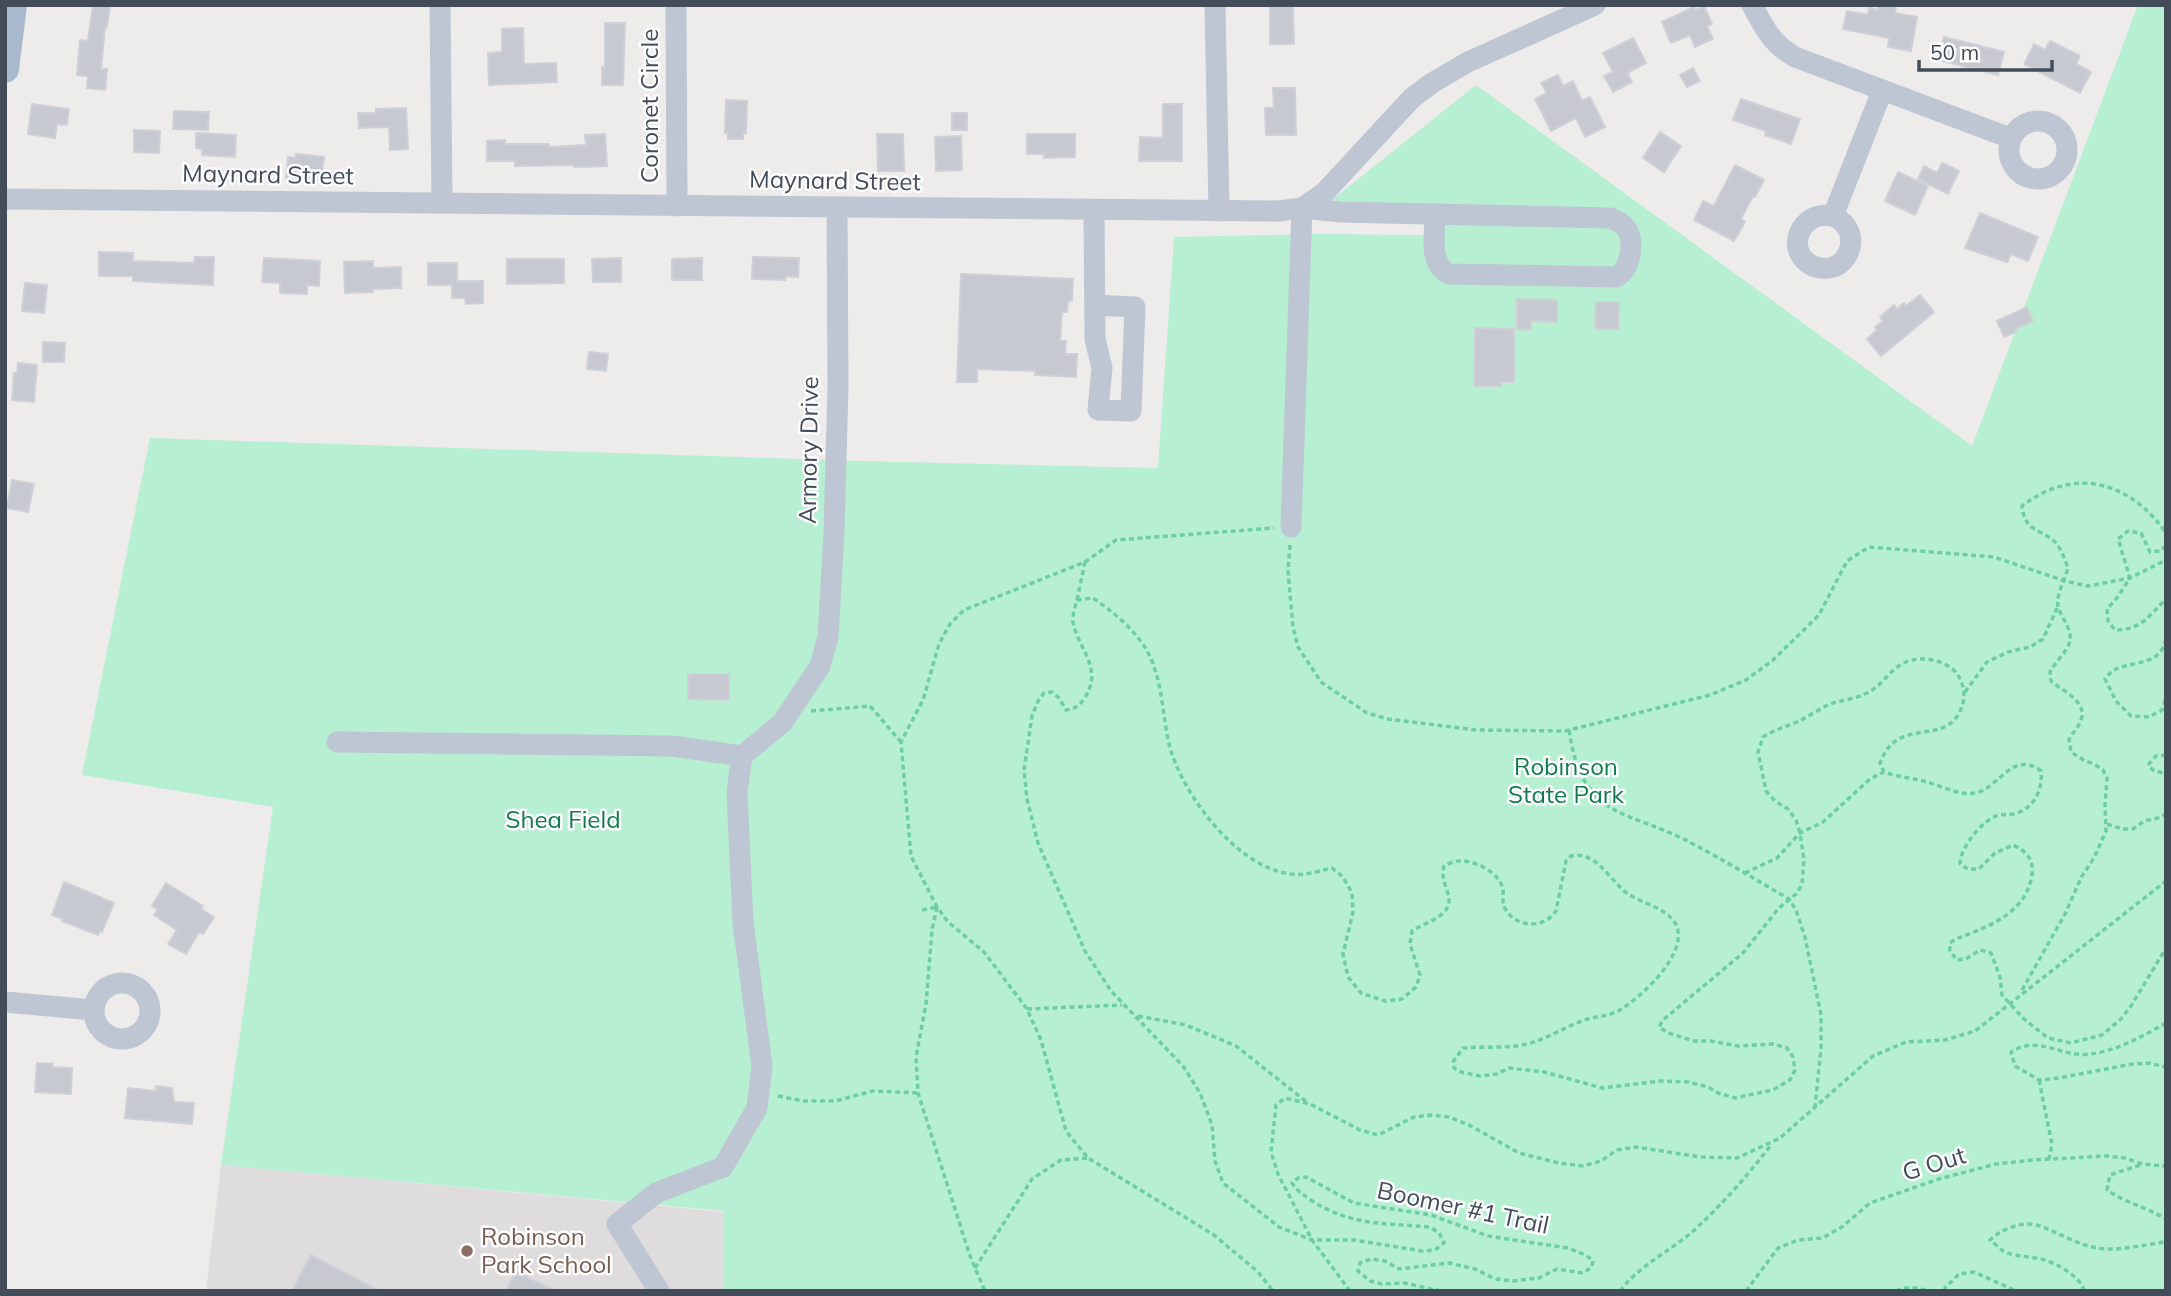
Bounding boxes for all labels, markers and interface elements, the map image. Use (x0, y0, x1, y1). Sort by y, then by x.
scale bar (1919, 28, 2052, 72)
street label: Coronet Circle (634, 29, 664, 183)
text: 50 m (1930, 39, 1979, 65)
street label: Maynard Street (182, 158, 354, 190)
street label: Maynard Street (749, 164, 921, 196)
street label: Armory Drive (792, 376, 824, 524)
park label: Robinson State Park (1508, 751, 1625, 809)
park label: Shea Field (505, 804, 621, 834)
street label: G Out (1898, 1139, 1969, 1187)
street label: Boomer #1 Trail (1375, 1174, 1552, 1240)
place label: Robinson Park School (481, 1221, 612, 1279)
marker: Robinson Park School (459, 1243, 475, 1259)

